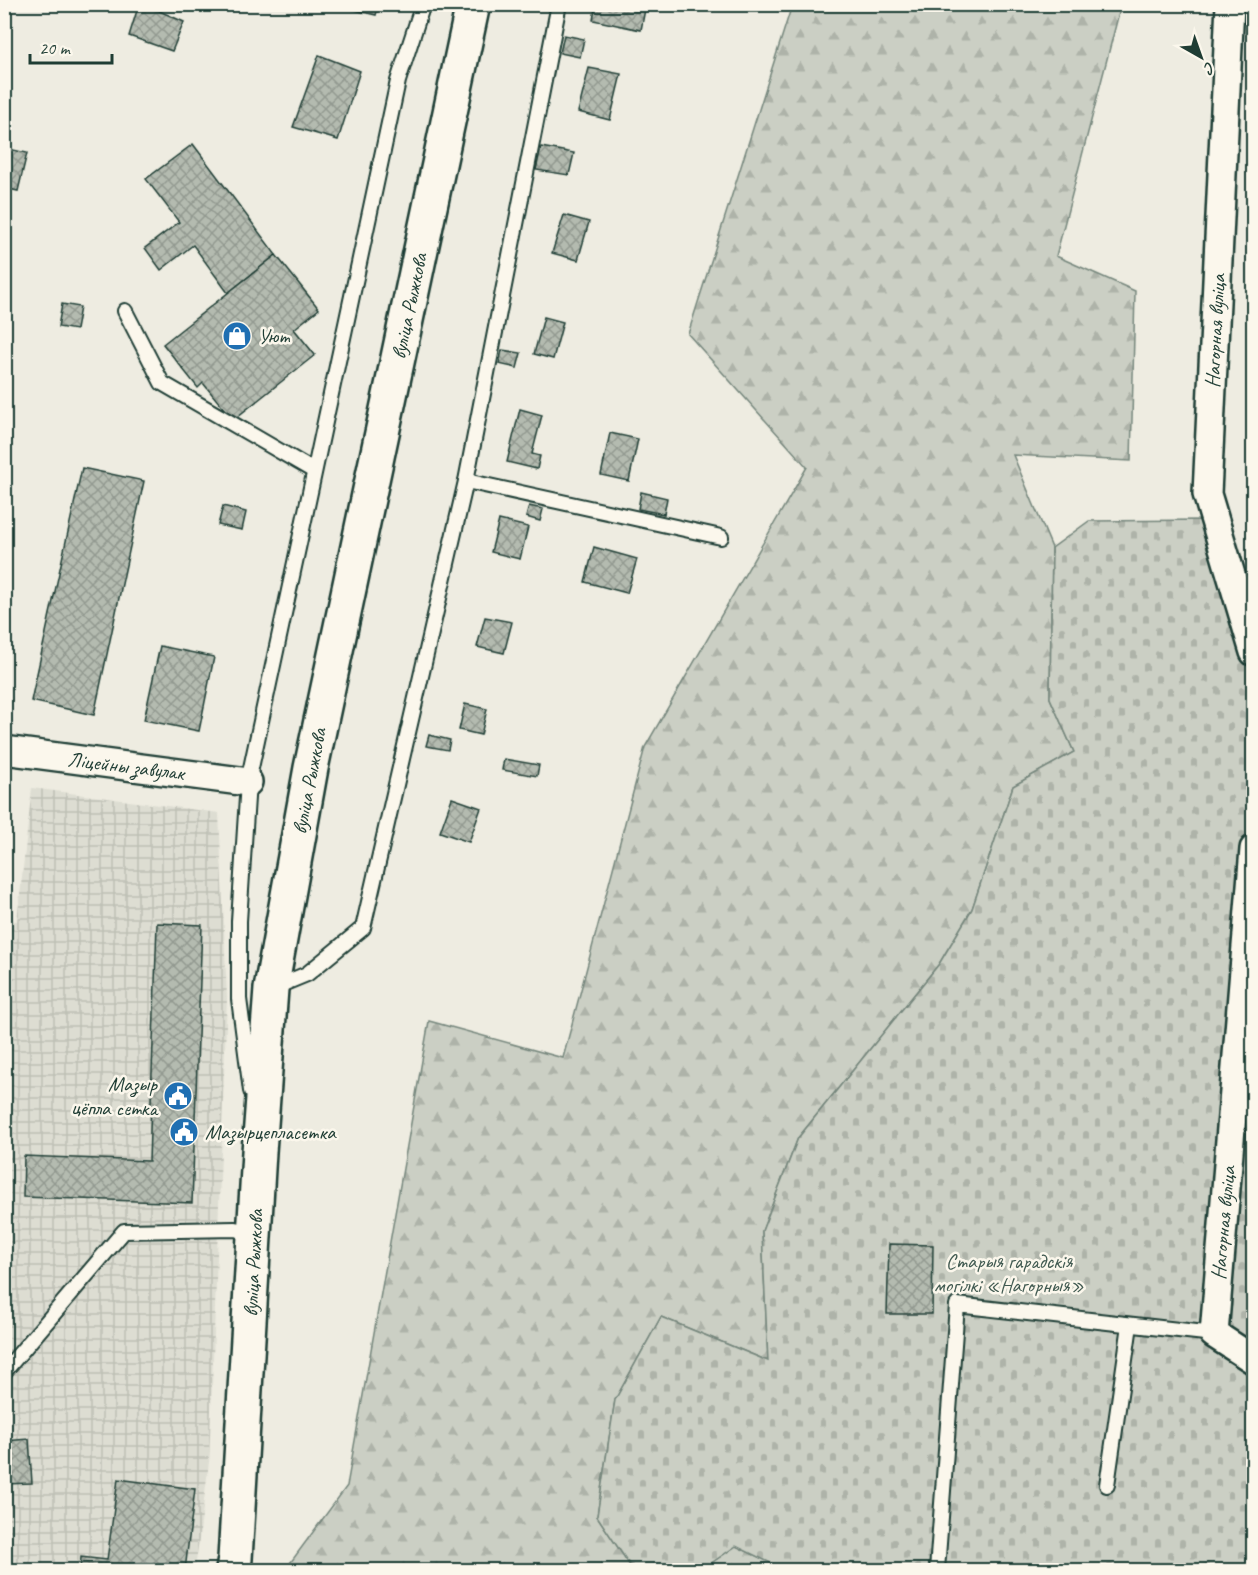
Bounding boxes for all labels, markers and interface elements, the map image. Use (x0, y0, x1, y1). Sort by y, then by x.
scale bar (30, 27, 112, 65)
north arrow (1171, 27, 1231, 87)
text: 20 m (39, 37, 72, 59)
text: С (1199, 58, 1219, 79)
street label: вуліца Рыжкова (385, 249, 433, 361)
street label: Нагорная вуліца (1199, 272, 1231, 389)
shop icon: Уют (221, 320, 253, 352)
place label: Уют (258, 323, 290, 349)
street label: вуліца Рыжкова (286, 724, 332, 836)
street label: Ліцейны завулак (66, 746, 188, 787)
place label: Мазыр цёпла сетка (71, 1071, 159, 1121)
public building icon: Мазыр цёпла сетка (162, 1080, 194, 1112)
public building icon: Мазырцепласетка (168, 1116, 200, 1148)
place label: Мазырцепласетка (205, 1119, 337, 1146)
street label: Нагорная вуліца (1205, 1163, 1241, 1281)
street label: вуліца Рыжкова (237, 1207, 269, 1317)
park label: Старыя гарадскія могілкі «Нагорныя» (934, 1248, 1084, 1298)

